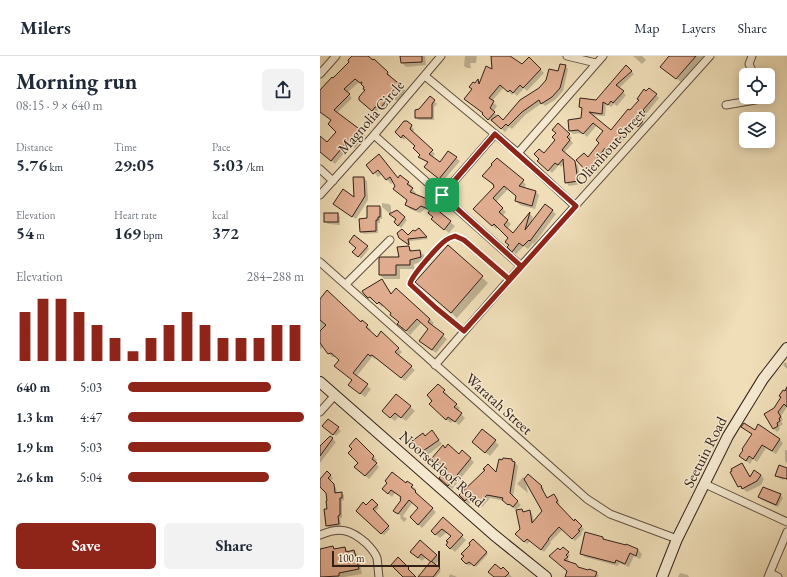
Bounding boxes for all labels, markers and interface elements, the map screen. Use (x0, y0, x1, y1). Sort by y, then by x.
text: Milers (20, 15, 71, 40)
text: Map (634, 19, 659, 37)
text: Layers (681, 19, 716, 37)
text: Share (738, 19, 767, 37)
text: Morning run (16, 67, 137, 96)
map controls (739, 68, 775, 148)
button: locate (739, 68, 775, 104)
button: share (262, 69, 304, 111)
street label: Magnolia Circle (333, 76, 408, 158)
text: 08:15 · 9 × 640 m (16, 97, 103, 114)
street label: Olienhout Street (570, 104, 649, 189)
button: layers (739, 112, 775, 148)
text: Distance (16, 140, 53, 154)
text: Time (114, 140, 137, 154)
text: Pace (212, 140, 230, 154)
text: 5.76 (16, 154, 47, 176)
text: 29:05 (114, 154, 155, 176)
text: 5:03 (212, 154, 244, 176)
text: km (47, 160, 63, 174)
text: /km (244, 160, 264, 174)
pin (425, 178, 459, 212)
icon: arrive (431, 184, 453, 206)
text: Elevation (16, 208, 56, 222)
text: Heart rate (114, 208, 157, 222)
text: kcal (212, 208, 229, 222)
text: 54 (16, 222, 34, 244)
text: 169 (114, 222, 141, 244)
text: 372 (212, 222, 239, 244)
text: m (34, 228, 45, 242)
text: bpm (141, 228, 163, 242)
text: Elevation (16, 268, 63, 285)
text: 284–288 m (247, 268, 304, 285)
street label: Waratah Street (462, 369, 537, 439)
text: 640 m (16, 379, 50, 396)
text: 5:03 (80, 379, 102, 396)
text: 1.3 km (16, 409, 54, 426)
text: 4:47 (80, 409, 102, 426)
street label: Seetuin Road (679, 413, 731, 490)
street label: Noorsekloof Road (396, 426, 489, 511)
text: 1.9 km (16, 439, 54, 456)
text: 5:03 (80, 439, 102, 456)
text: 2.6 km (16, 469, 54, 486)
text: 5:04 (80, 469, 102, 486)
button: Save (16, 523, 156, 569)
button: Share (164, 523, 304, 569)
scale bar (332, 549, 440, 568)
text: 100 m (338, 551, 365, 565)

